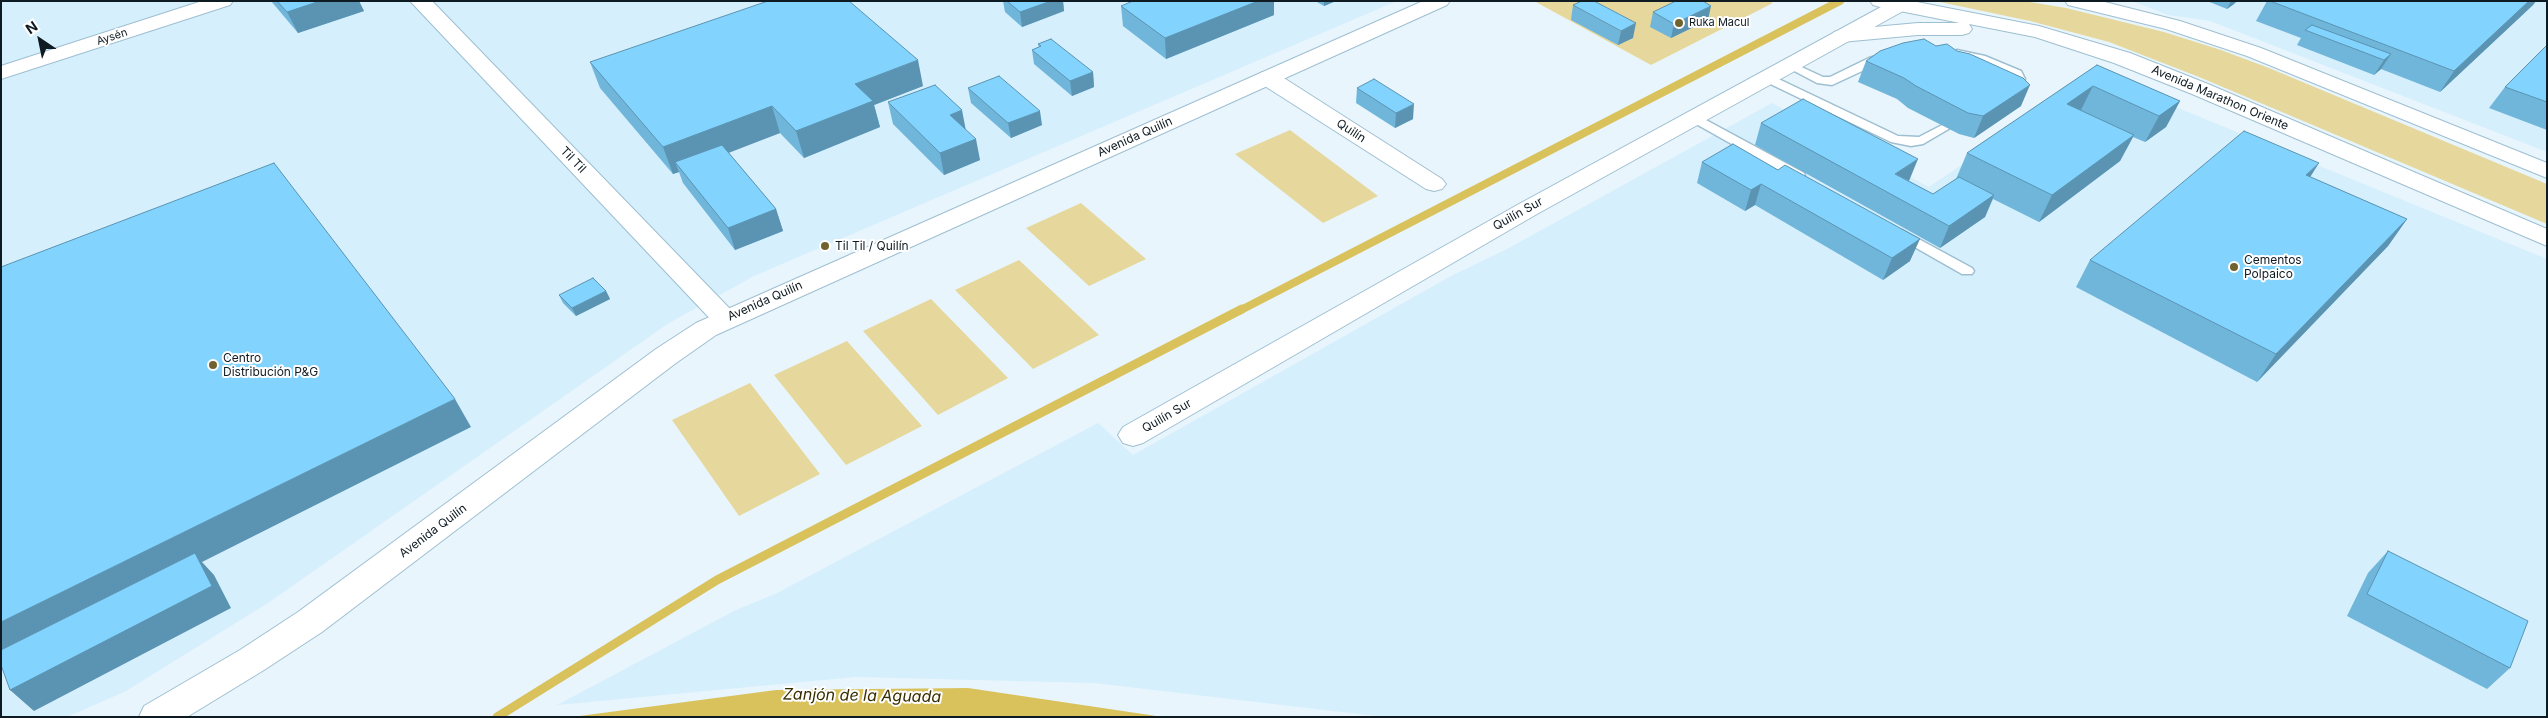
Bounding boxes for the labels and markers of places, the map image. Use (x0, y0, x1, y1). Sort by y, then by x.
place label: Ruka Macul (1689, 16, 1749, 30)
marker: Ruka Macul (1673, 17, 1685, 29)
place label: Til Til / Quilín (835, 239, 909, 253)
marker: Til Til / Quilín (819, 240, 831, 252)
place label: Cementos Polpaico (2244, 253, 2302, 281)
marker: Cementos Polpaico (2228, 261, 2240, 273)
place label: Centro Distribución P&G (223, 351, 318, 379)
marker: Centro Distribución P&G (207, 359, 219, 371)

